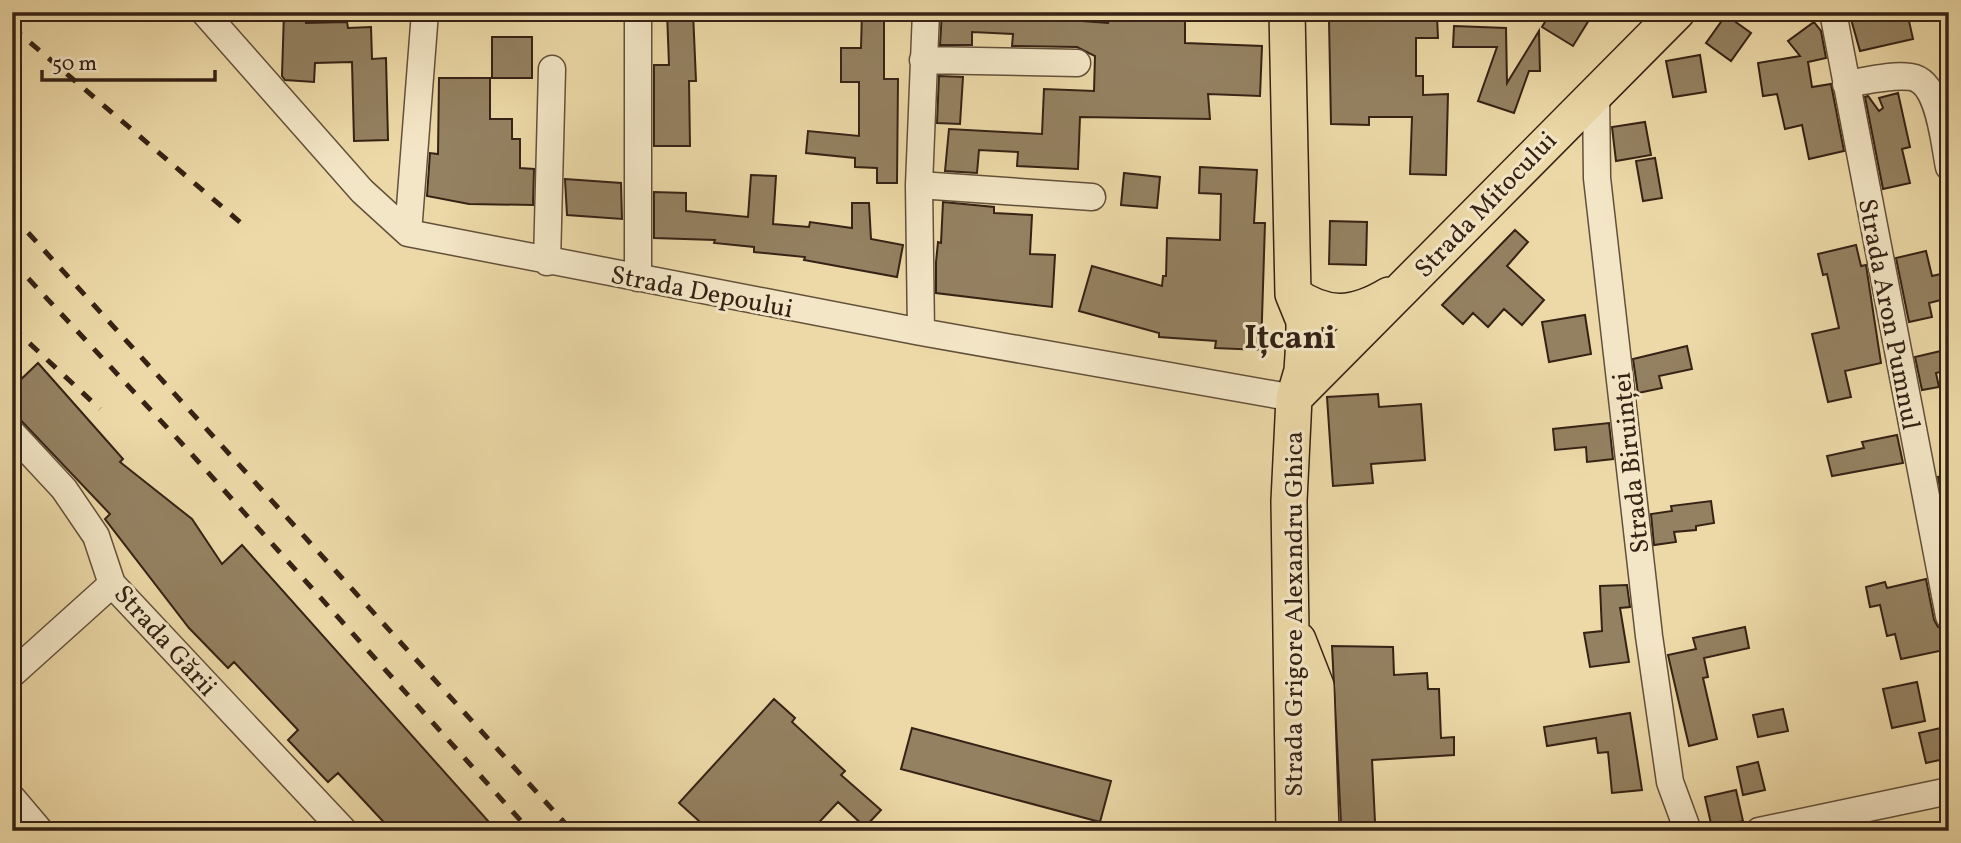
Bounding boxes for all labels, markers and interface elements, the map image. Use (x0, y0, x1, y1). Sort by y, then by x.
scale bar (42, 38, 215, 82)
text: 50 m (52, 50, 97, 79)
street label: Strada Mitocului (1407, 124, 1566, 287)
street label: Strada Aron Pumnul (1848, 196, 1928, 433)
street label: Strada Depoului (607, 258, 796, 328)
district label: Ițcani (1244, 317, 1336, 363)
street label: Strada Biruinței (1605, 370, 1659, 555)
street label: Strada Grigore Alexandru Ghica (1277, 431, 1313, 797)
street label: Strada Gării (105, 578, 224, 705)

